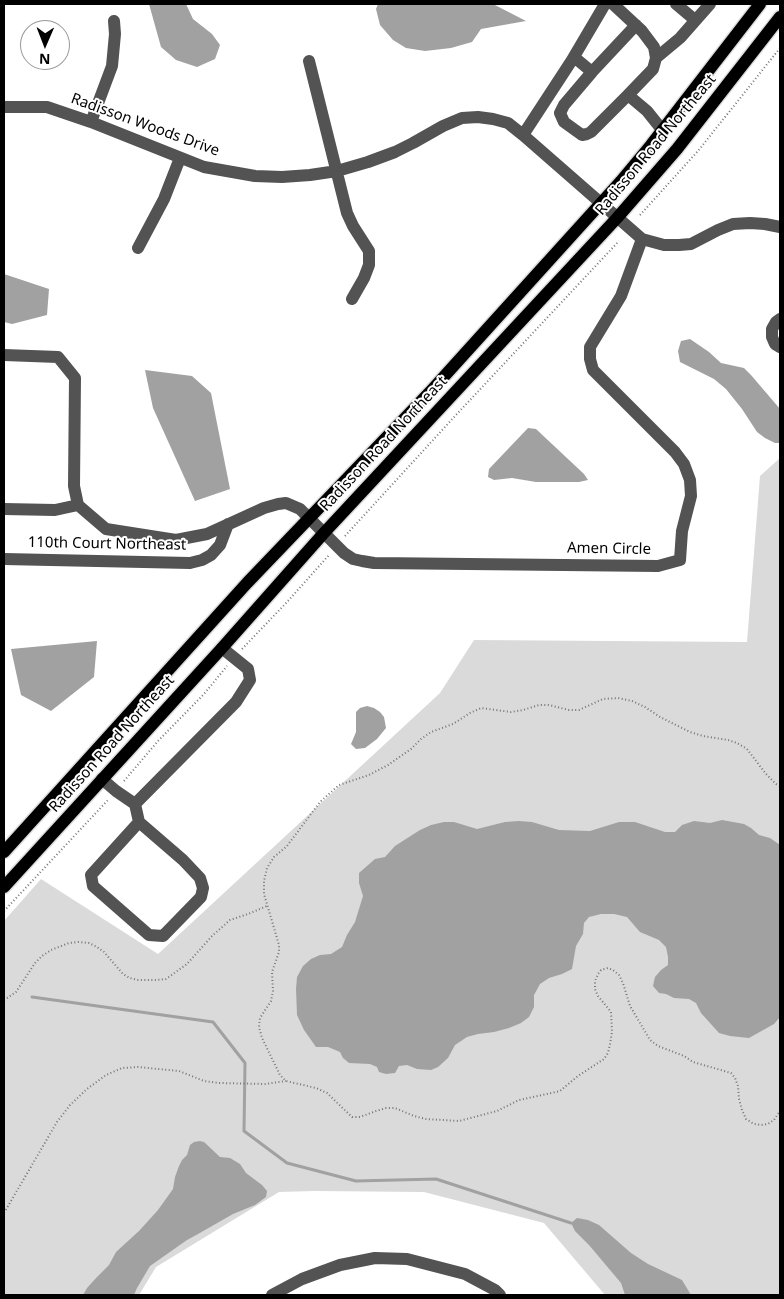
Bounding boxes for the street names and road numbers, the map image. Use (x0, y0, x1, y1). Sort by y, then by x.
street label: Radisson Road Northeast (592, 71, 720, 219)
street label: Radisson Woods Drive (68, 90, 222, 160)
street label: Radisson Road Northeast (317, 373, 451, 515)
street label: 110th Court Northeast (28, 534, 186, 554)
street label: Amen Circle (567, 539, 651, 559)
street label: Radisson Road Northeast (46, 672, 178, 816)

